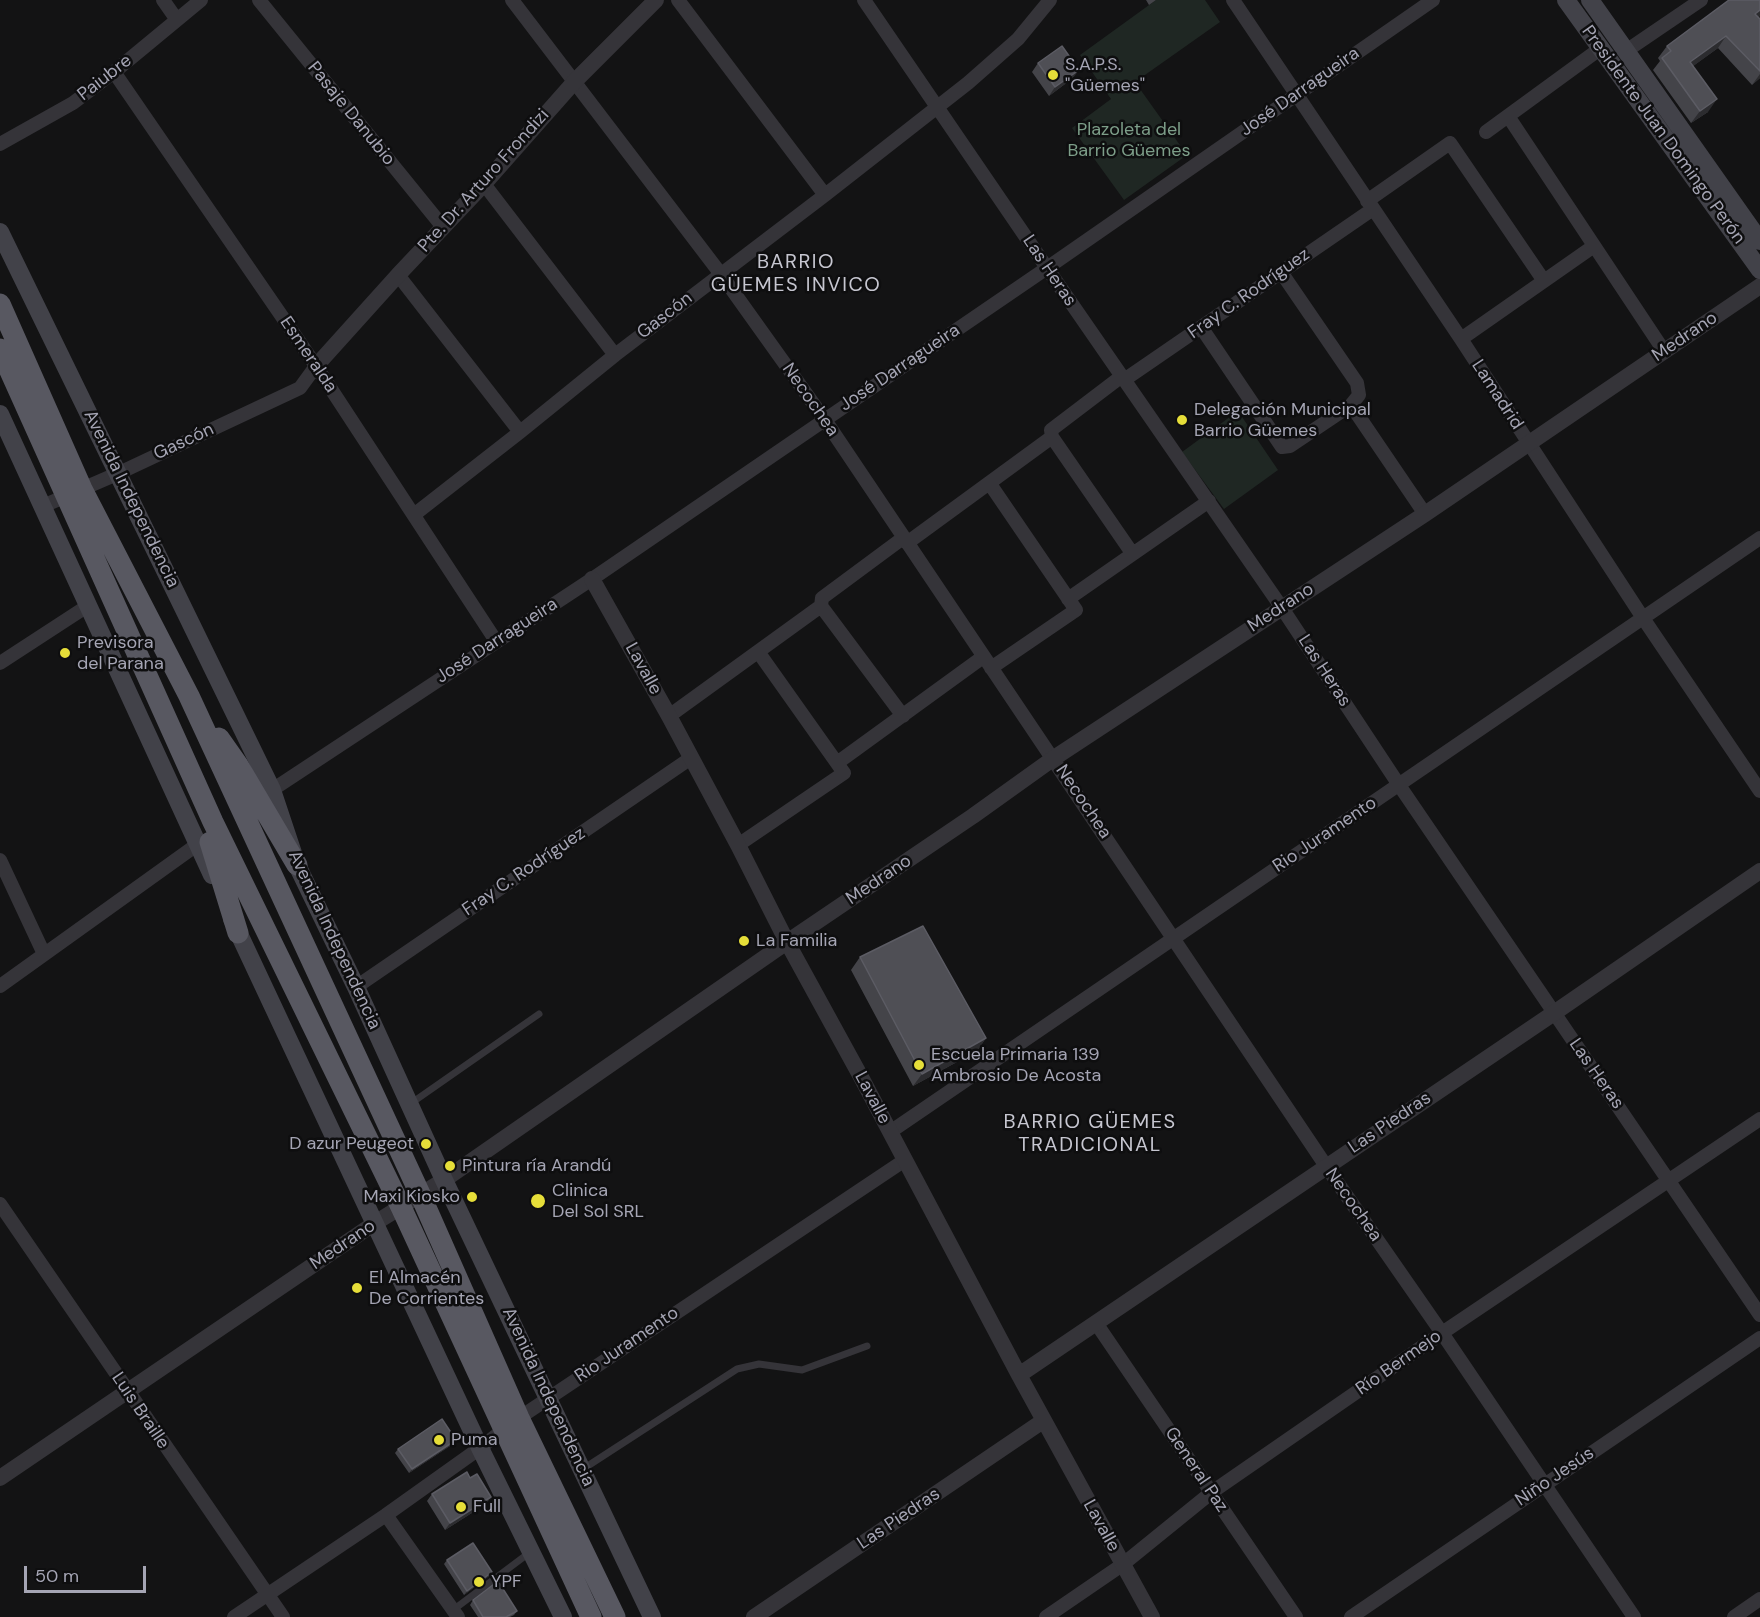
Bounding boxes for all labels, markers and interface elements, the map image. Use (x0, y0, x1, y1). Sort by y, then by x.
street label: Presidente Juan Domingo Perón (1576, 22, 1750, 248)
street label: José Darragueira (1236, 43, 1364, 141)
street label: Paiubre (74, 50, 136, 106)
place label: S.A.P.S. "Güemes" (1065, 54, 1145, 97)
street label: Pasaje Danubio (303, 58, 399, 170)
marker: S.A.P.S. "Güemes" (1046, 68, 1060, 82)
street label: Pte. Dr. Arturo Frondizi (414, 105, 554, 257)
park label: Plazoleta del Barrio Güemes (1067, 119, 1191, 162)
street label: Las Heras (1017, 231, 1081, 311)
street label: Fray C. Rodríguez (1184, 244, 1314, 344)
district label: BARRIO GÜEMES INVICO (711, 251, 881, 298)
street label: Gascón (633, 288, 697, 344)
street label: Medrano (1648, 307, 1722, 367)
street label: Esmeralda (275, 313, 341, 397)
street label: José Darragueira (836, 320, 964, 416)
street label: Lamadrid (1467, 356, 1527, 434)
street label: Necochea (777, 359, 843, 441)
place label: Delegación Municipal Barrio Güemes (1194, 399, 1371, 442)
street label: Avenida Independencia (79, 407, 183, 591)
marker: Delegación Municipal Barrio Güemes (1175, 413, 1189, 427)
street label: Gascón (151, 419, 217, 465)
street label: Medrano (1244, 579, 1318, 637)
street label: José Darragueira (432, 594, 562, 688)
street label: Las Heras (1293, 631, 1355, 711)
place label: Previsora del Parana (77, 632, 164, 674)
street label: Lavalle (620, 639, 666, 699)
marker: Previsora del Parana (58, 646, 72, 660)
street label: Necochea (1050, 761, 1116, 843)
street label: Rio Juramento (1269, 792, 1381, 878)
street label: Fray C. Rodríguez (458, 823, 590, 921)
street label: Avenida Independencia (283, 847, 385, 1033)
street label: Medrano (842, 850, 916, 910)
place label: La Familia (756, 930, 837, 952)
marker: La Familia (737, 934, 751, 948)
street label: Las Heras (1564, 1035, 1628, 1113)
place label: Escuela Primaria 139 Ambrosio De Acosta (931, 1044, 1101, 1086)
marker: Escuela Primaria 139 Ambrosio De Acosta (912, 1058, 926, 1072)
street label: Lavalle (849, 1068, 895, 1128)
street label: Las Piedras (1345, 1088, 1435, 1158)
district label: BARRIO GÜEMES TRADICIONAL (1003, 1111, 1177, 1158)
place label: D azur Peugeot (289, 1133, 414, 1155)
marker: D azur Peugeot (419, 1137, 433, 1151)
place label: Pintura ría Arandú (462, 1155, 611, 1177)
marker: Pintura ría Arandú (443, 1159, 457, 1173)
street label: Necochea (1320, 1164, 1386, 1246)
place label: Clinica Del Sol SRL (552, 1180, 644, 1222)
place label: Maxi Kiosko (363, 1186, 460, 1208)
marker: Maxi Kiosko (465, 1190, 479, 1204)
marker: Clinica Del Sol SRL (529, 1192, 547, 1210)
street label: Medrano (306, 1215, 380, 1275)
place label: El Almacén De Corrientes (369, 1267, 484, 1310)
marker: El Almacén De Corrientes (350, 1281, 364, 1295)
street label: Rio Juramento (571, 1302, 683, 1388)
street label: Avenida Independencia (497, 1304, 599, 1490)
street label: Río Bermejo (1352, 1326, 1446, 1400)
street label: Luis Braille (106, 1369, 174, 1453)
street label: General Paz (1160, 1423, 1232, 1517)
place label: Puma (451, 1429, 498, 1451)
marker: Puma (432, 1433, 446, 1447)
street label: Niño Jesús (1512, 1443, 1598, 1511)
street label: Las Piedras (854, 1484, 944, 1554)
place label: Full (473, 1496, 501, 1518)
street label: Lavalle (1078, 1496, 1124, 1556)
marker: Full (454, 1500, 468, 1514)
scale bar (27, 1554, 148, 1592)
text: 50 m (35, 1564, 79, 1588)
place label: YPF (491, 1571, 522, 1593)
marker: YPF (472, 1575, 486, 1589)

